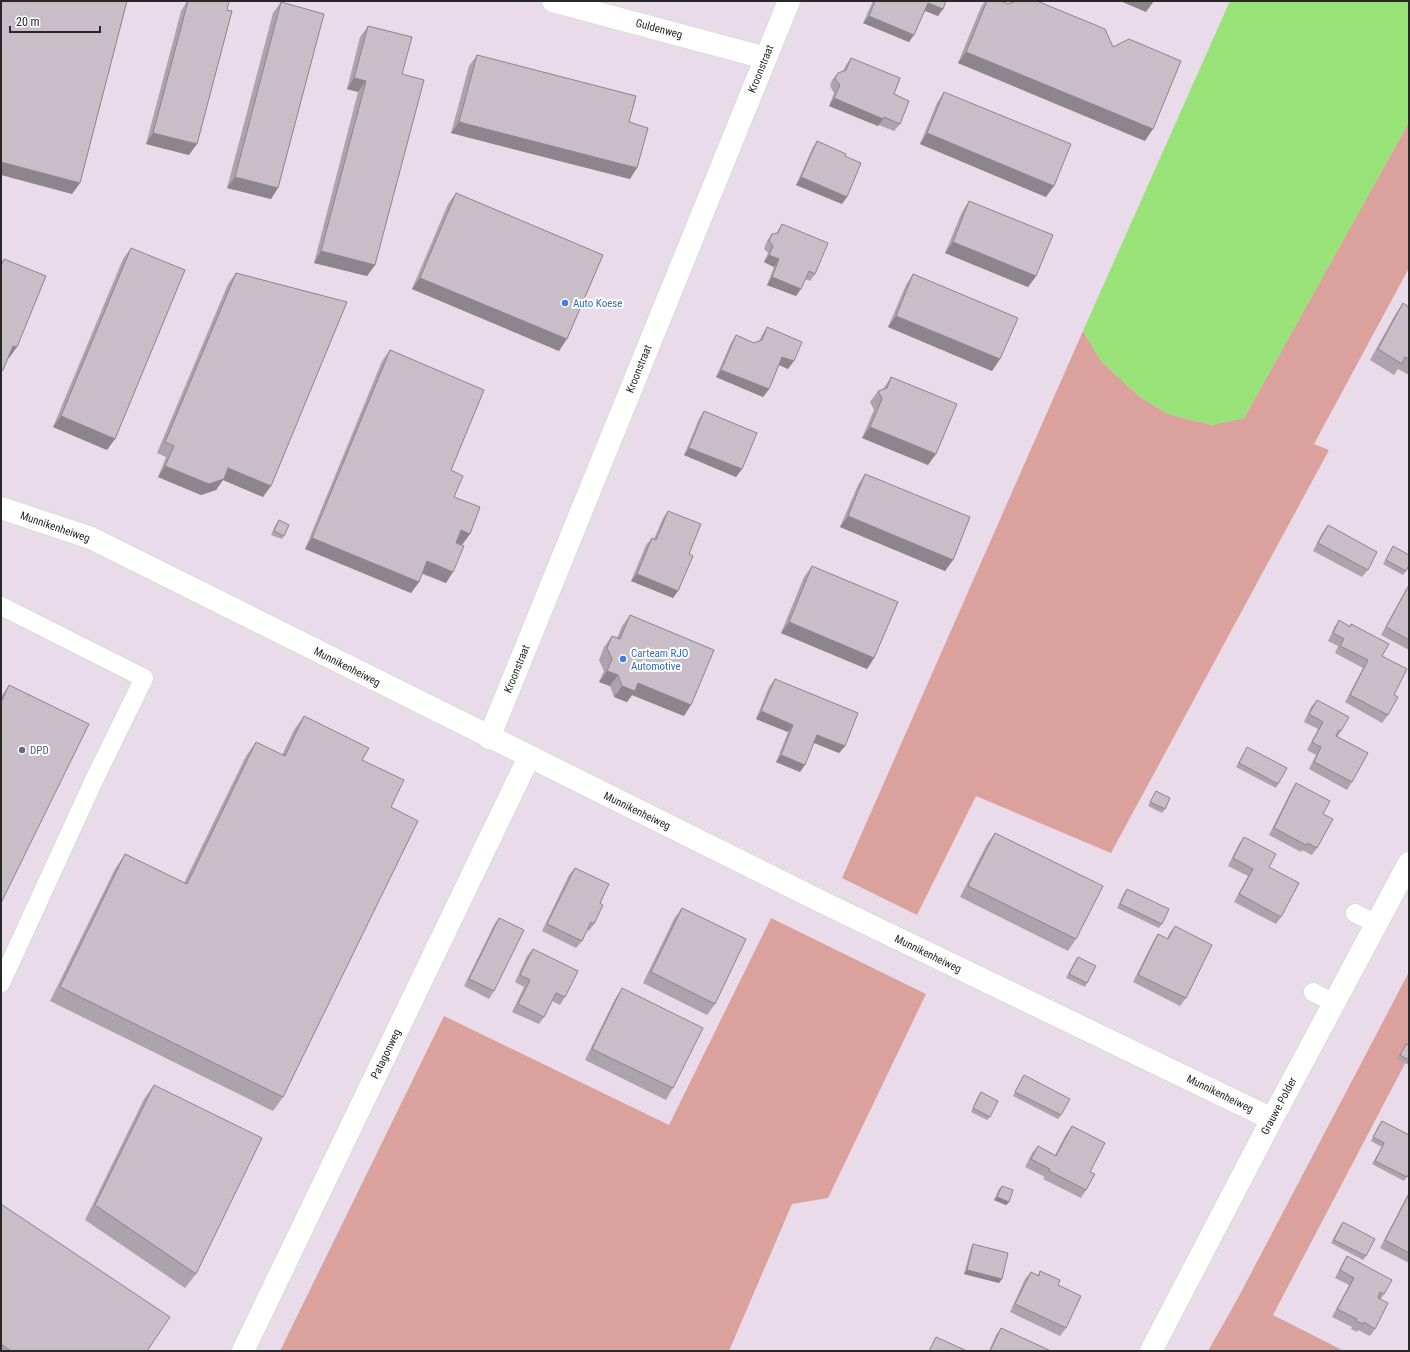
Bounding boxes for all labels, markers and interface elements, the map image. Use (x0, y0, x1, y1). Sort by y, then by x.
scale bar (10, 8, 100, 34)
text: 20 m (16, 15, 40, 29)
street label: Guldenweg (634, 17, 684, 41)
street label: Kroonstraat (745, 43, 777, 95)
place label: Auto Koese (573, 297, 623, 310)
marker: Auto Koese (560, 298, 570, 308)
street label: Kroonstraat (623, 343, 655, 395)
street label: Munnikenheiweg (18, 509, 92, 545)
street label: Kroonstraat (501, 643, 533, 695)
street label: Munnikenheiweg (312, 645, 382, 689)
place label: Carteam RJO Automotive (631, 647, 688, 673)
marker: Carteam RJO Automotive (618, 654, 628, 664)
place label: DPD (30, 744, 49, 757)
marker: DPD (17, 745, 27, 755)
street label: Munnikenheiweg (601, 789, 673, 833)
street label: Munnikenheiweg (892, 932, 964, 976)
street label: Patagonweg (368, 1027, 404, 1081)
street label: Munnikenheiweg (1184, 1072, 1256, 1116)
street label: Grauwe Polder (1258, 1075, 1300, 1137)

